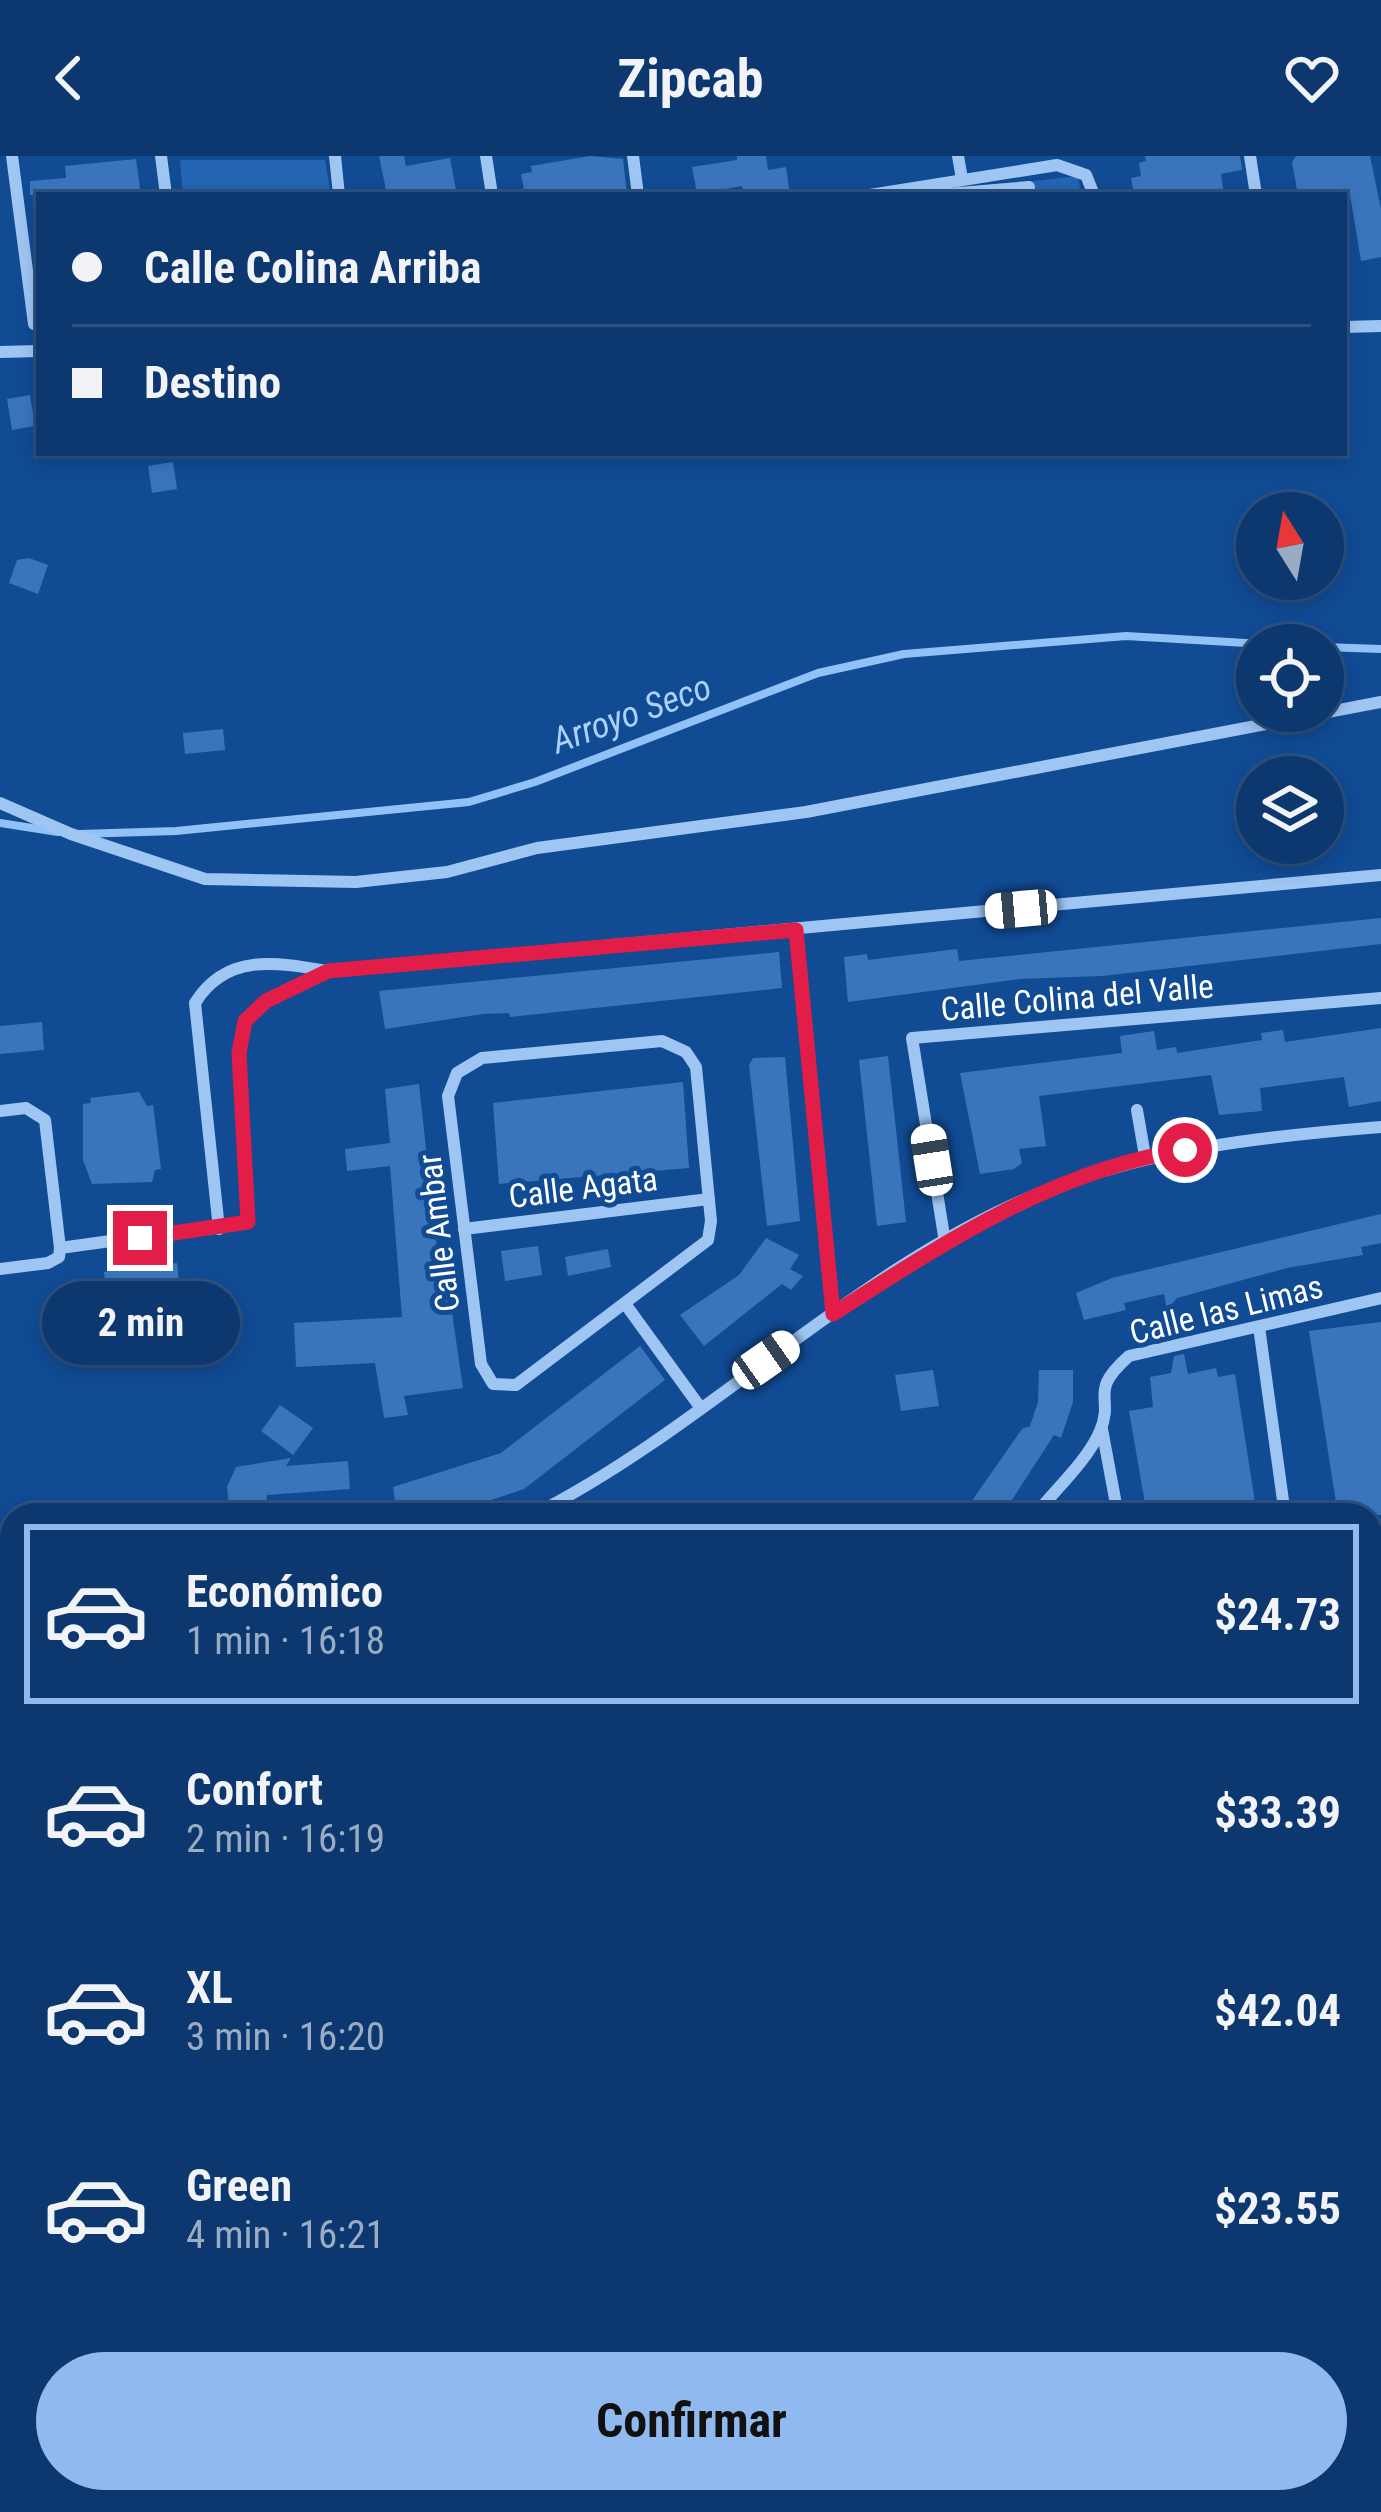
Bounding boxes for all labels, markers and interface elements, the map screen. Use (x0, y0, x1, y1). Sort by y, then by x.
icon: back (36, 45, 102, 111)
icon: heart (1279, 45, 1345, 111)
text: Zipcab (618, 47, 764, 110)
text: Calle Colina Arriba (144, 241, 481, 294)
text: Destino (144, 356, 281, 409)
north arrow (1236, 492, 1344, 600)
map controls (1236, 492, 1344, 864)
button: locate (1236, 624, 1344, 732)
water label: Arroyo Seco (544, 666, 717, 763)
button: layers (1236, 756, 1344, 864)
car (984, 888, 1058, 930)
street label: Calle Colina del Valle (939, 966, 1215, 1029)
car (909, 1122, 955, 1198)
route start (1158, 1123, 1212, 1177)
street label: Calle Ambar (409, 1152, 468, 1314)
street label: Calle Agata (507, 1159, 660, 1216)
route end (113, 1211, 167, 1265)
street label: Calle las Limas (1125, 1267, 1327, 1352)
callout: 2 min (41, 1280, 239, 1364)
text: 2 min (98, 1300, 184, 1346)
car (726, 1325, 806, 1395)
icon: car (42, 1560, 150, 1668)
text: Económico (186, 1565, 383, 1618)
text: $24.73 (1214, 1588, 1341, 1641)
text: 1 min · 16:18 (186, 1618, 385, 1664)
icon: car (42, 1758, 150, 1866)
text: Confort (186, 1763, 323, 1816)
text: $33.39 (1214, 1786, 1341, 1839)
text: 2 min · 16:19 (186, 1816, 385, 1862)
icon: car (42, 1956, 150, 2064)
text: XL (186, 1961, 233, 2014)
text: $42.04 (1214, 1984, 1341, 2037)
text: 3 min · 16:20 (186, 2014, 385, 2060)
icon: car (42, 2154, 150, 2262)
text: Green (186, 2159, 292, 2212)
text: $23.55 (1214, 2182, 1341, 2235)
text: 4 min · 16:21 (186, 2212, 385, 2258)
button: Confirmar (36, 2352, 1347, 2490)

